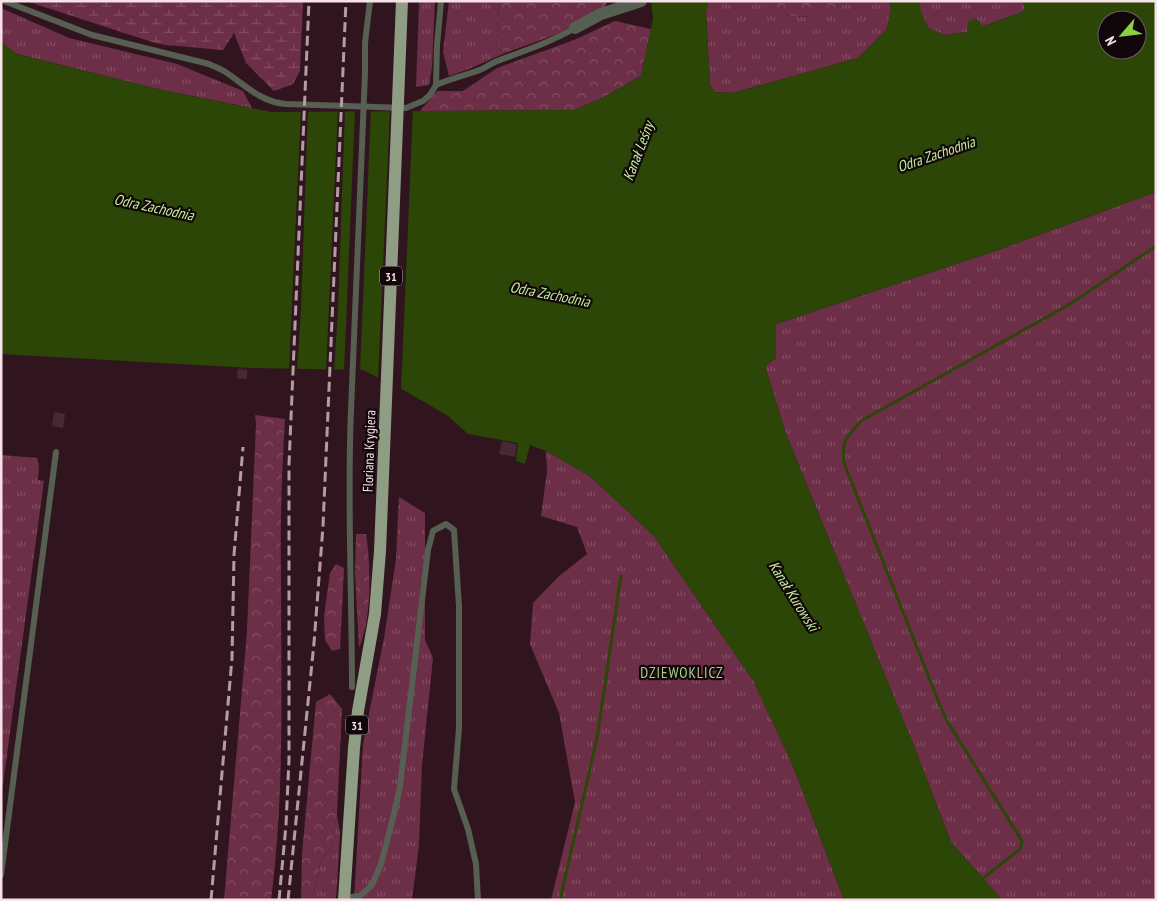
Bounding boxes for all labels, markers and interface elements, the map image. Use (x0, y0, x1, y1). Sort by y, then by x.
north arrow (1097, 10, 1147, 60)
text: N (1101, 34, 1120, 49)
water label: Kanał Leśny (618, 117, 659, 183)
water label: Odra Zachodnia (895, 132, 978, 176)
water label: Odra Zachodnia (112, 189, 197, 225)
road number: 31 (380, 266, 402, 286)
water label: Odra Zachodnia (508, 277, 592, 311)
street label: Floriana Krygiera (359, 410, 379, 492)
water label: Kanał Kurowski (765, 557, 824, 636)
district label: DZIEWOKLICZ (640, 663, 724, 682)
road number: 31 (346, 716, 368, 734)

